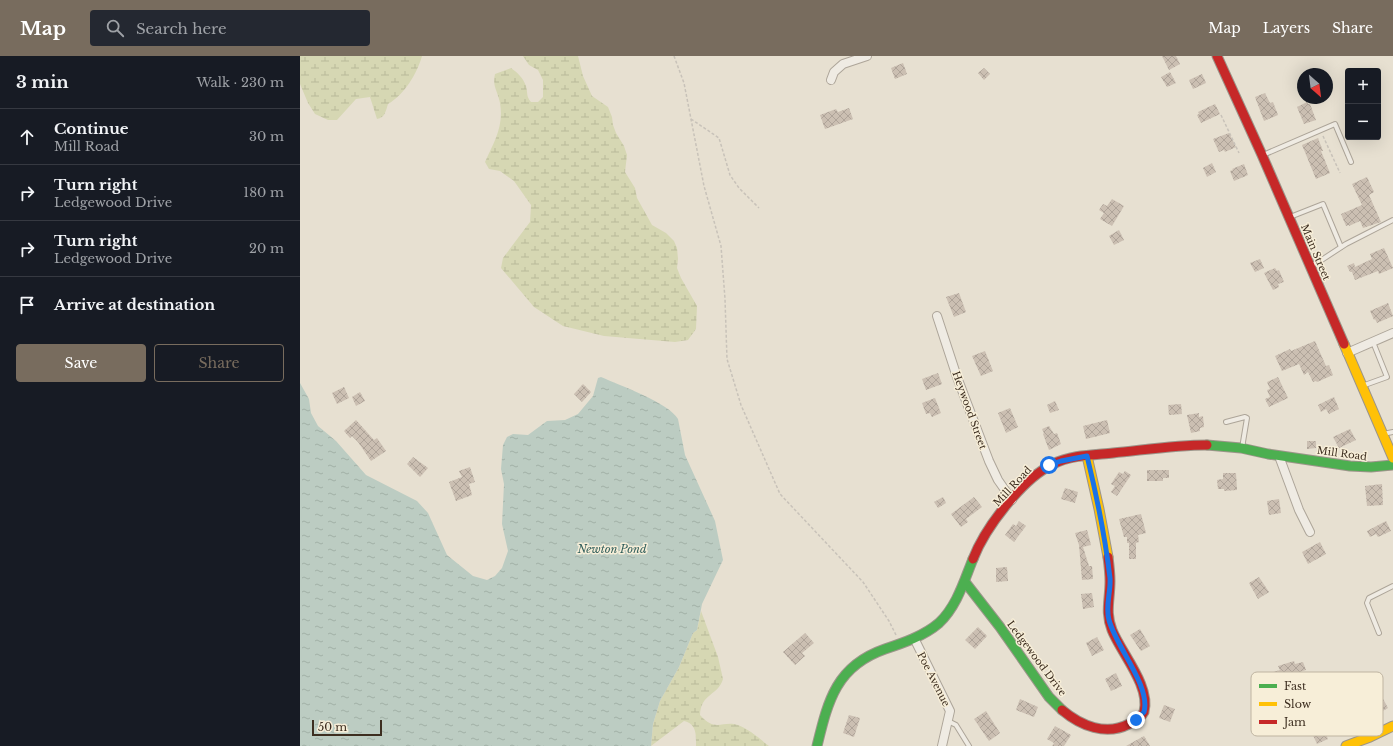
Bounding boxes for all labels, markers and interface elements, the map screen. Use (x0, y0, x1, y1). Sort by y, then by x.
search box (90, 10, 370, 46)
text: Map (20, 17, 66, 40)
icon: search (104, 17, 126, 39)
text: Search here (136, 19, 227, 38)
text: Map (1208, 19, 1241, 37)
text: Layers (1263, 19, 1310, 37)
text: Share (1332, 19, 1373, 37)
north arrow (1297, 68, 1333, 104)
map controls (1345, 68, 1381, 140)
button: + (1345, 68, 1381, 104)
text: 3 min (16, 72, 69, 93)
text: Walk · 230 m (196, 74, 284, 91)
button: − (1345, 104, 1381, 140)
text: Continue (54, 119, 129, 138)
icon: ahead (16, 126, 38, 148)
text: 30 m (249, 128, 284, 145)
text: Mill Road (54, 138, 119, 155)
text: Turn right (54, 175, 137, 194)
icon: right (16, 182, 38, 204)
text: 180 m (243, 184, 284, 201)
text: Ledgewood Drive (54, 194, 172, 211)
street label: Main Street (1298, 222, 1333, 282)
text: Turn right (54, 231, 137, 250)
icon: right (16, 238, 38, 260)
text: 20 m (249, 240, 284, 257)
text: Ledgewood Drive (54, 250, 172, 267)
icon: arrive (16, 294, 38, 316)
text: Arrive at destination (54, 295, 215, 314)
button: Save (16, 344, 146, 382)
button: Share (154, 344, 284, 382)
street label: Heywood Street (949, 369, 990, 451)
street label: Mill Road (1316, 444, 1368, 463)
route start (1040, 456, 1058, 474)
street label: Mill Road (990, 463, 1034, 509)
water label: Newton Pond (577, 542, 647, 556)
street label: Ledgewood Drive (1004, 618, 1069, 699)
street label: Poe Avenue (914, 650, 953, 709)
legend (1251, 672, 1383, 736)
text: Fast (1284, 679, 1307, 693)
text: Slow (1284, 697, 1312, 711)
route end (1127, 711, 1145, 729)
text: Jam (1282, 715, 1306, 729)
scale bar (312, 718, 382, 737)
text: 50 m (318, 720, 347, 734)

